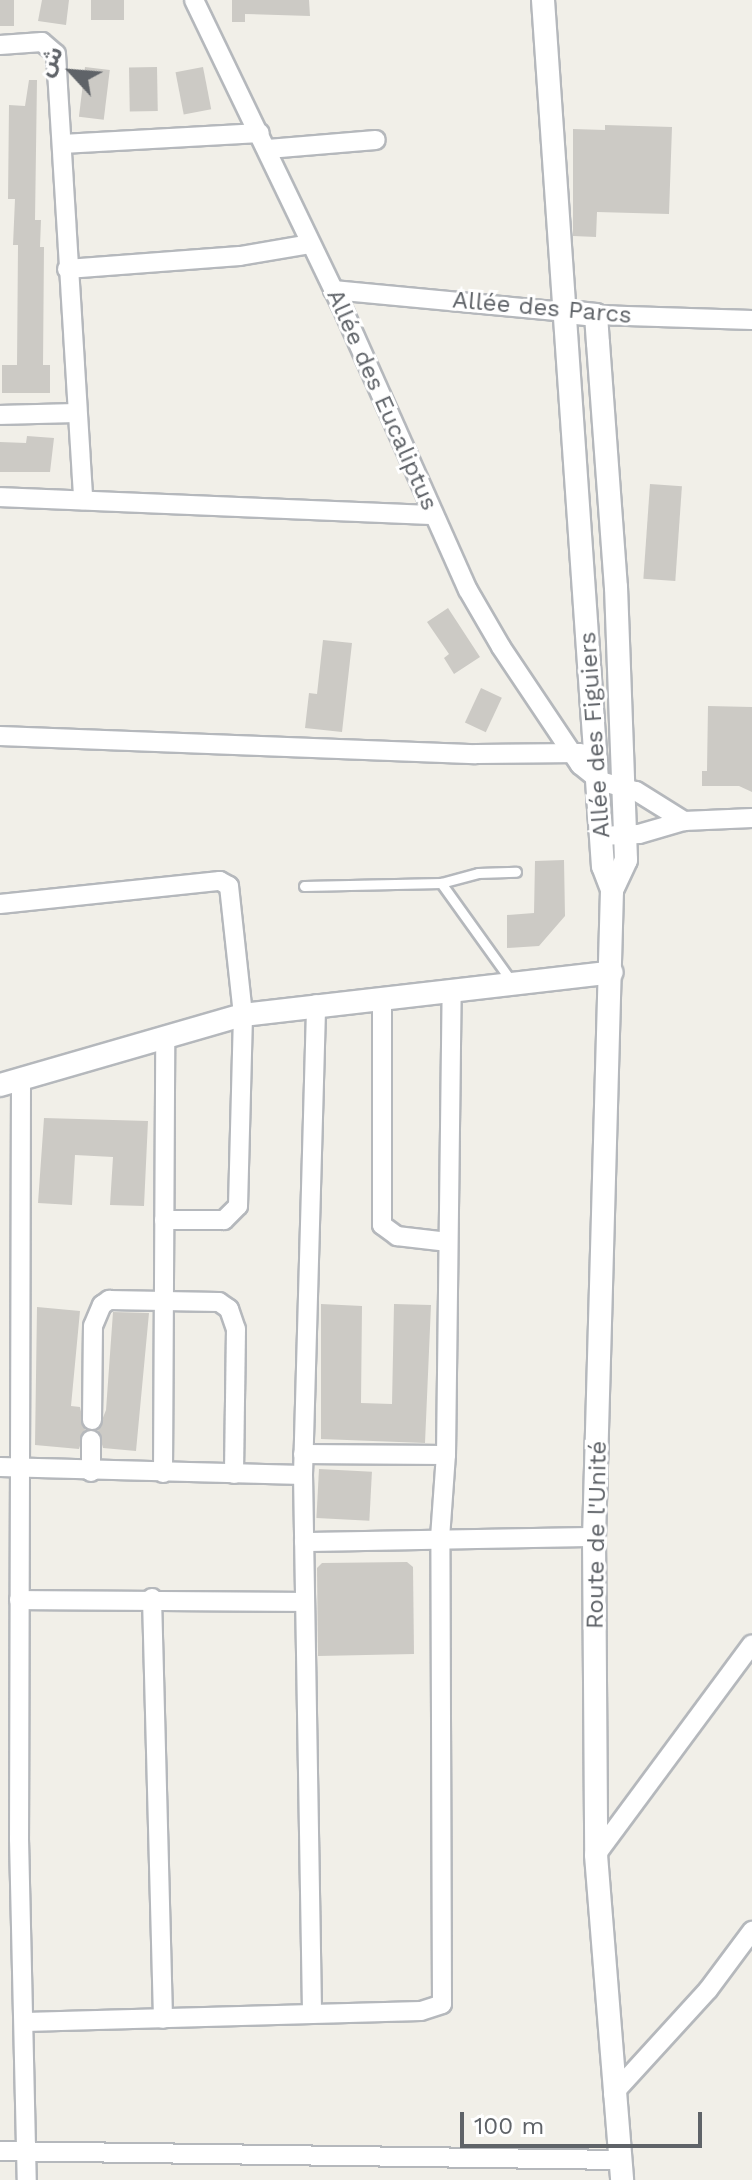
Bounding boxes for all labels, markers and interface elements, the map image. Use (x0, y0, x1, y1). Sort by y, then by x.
north arrow (32, 32, 112, 112)
text: ش (32, 42, 68, 80)
street label: Allée des Eucaliptus (320, 285, 444, 515)
street label: Allée des Parcs (451, 286, 633, 330)
street label: Allée des Figuiers (573, 631, 617, 839)
street label: Route de l'Unité (581, 1441, 613, 1629)
scale bar (464, 2096, 706, 2146)
text: 100 m (474, 2112, 544, 2140)

